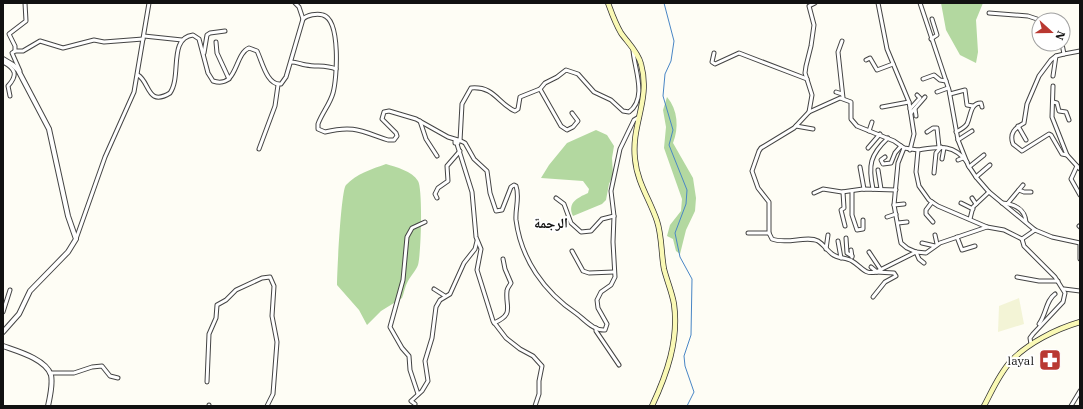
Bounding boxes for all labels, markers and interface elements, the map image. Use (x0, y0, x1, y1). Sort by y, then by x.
north arrow (1031, 12, 1071, 52)
text: N (1052, 29, 1068, 42)
district label: الرجمة (534, 214, 568, 232)
pharmacy icon: layal (1037, 347, 1063, 373)
place label: layal (1008, 353, 1034, 368)

